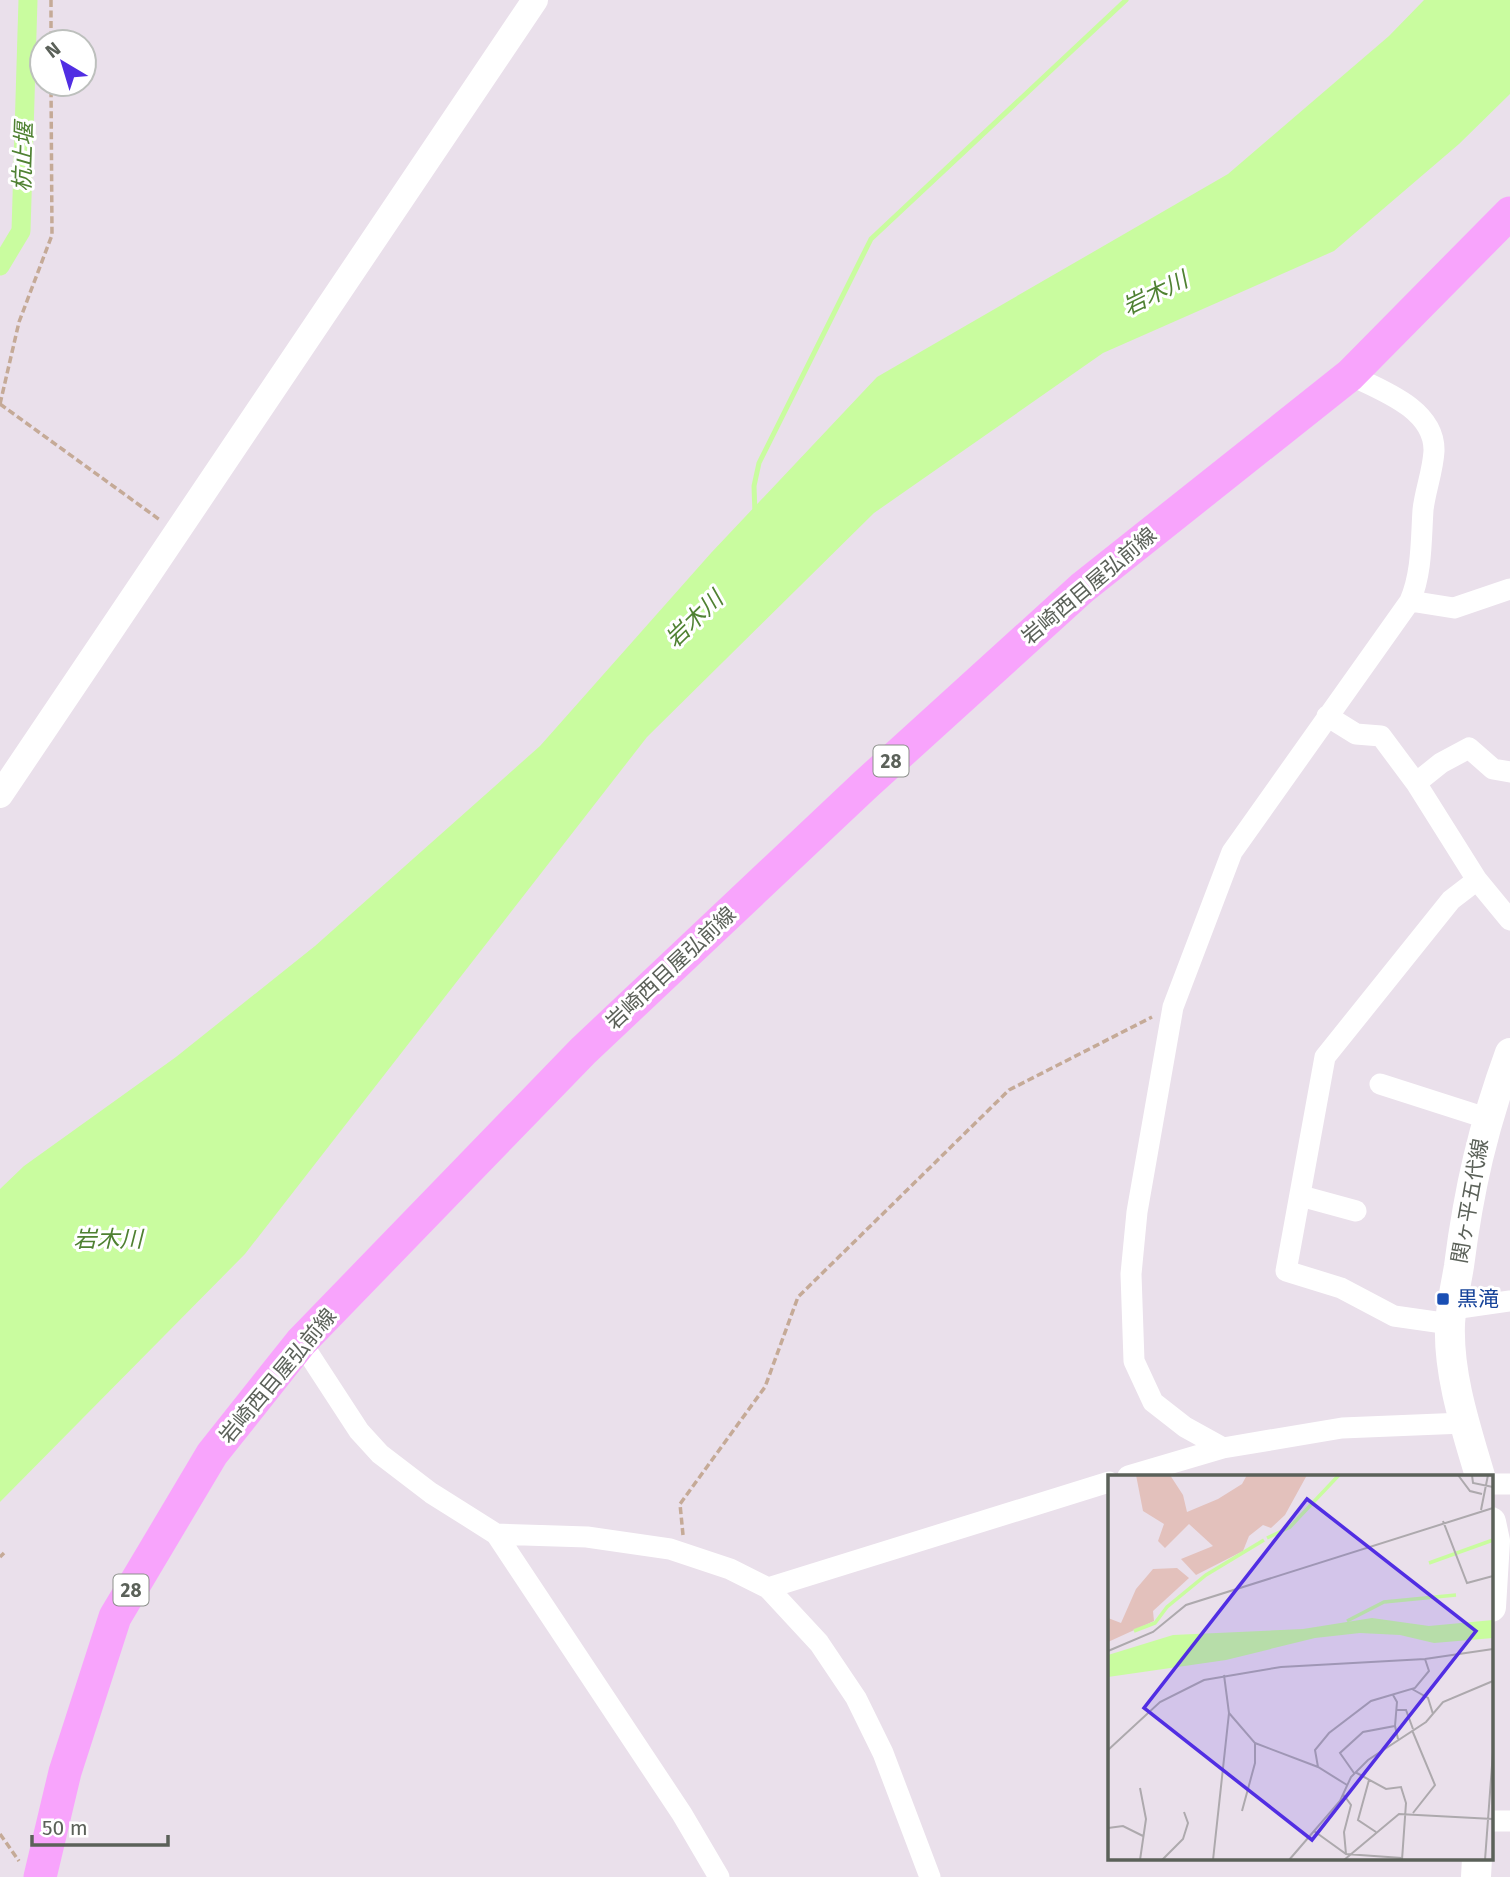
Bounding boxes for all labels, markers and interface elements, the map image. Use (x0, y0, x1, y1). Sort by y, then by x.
north arrow (28, 28, 98, 98)
text: N (41, 37, 65, 63)
water label: 杭止堰 (8, 118, 38, 192)
water label: 岩木川 (1118, 264, 1195, 321)
street label: 岩崎西目屋弘前線 (1016, 522, 1162, 650)
water label: 岩木川 (659, 583, 731, 653)
road number: 28 (874, 746, 908, 776)
street label: 岩崎西目屋弘前線 (601, 901, 741, 1035)
street label: 関ヶ平五代線 (1446, 1137, 1494, 1265)
water label: 岩木川 (74, 1225, 146, 1253)
place label: 黒滝 (1457, 1286, 1499, 1312)
marker: 黒滝 (1435, 1291, 1451, 1307)
street label: 岩崎西目屋弘前線 (214, 1303, 342, 1449)
inset map (1108, 1475, 1492, 1860)
road number: 28 (114, 1574, 148, 1606)
scale bar (32, 1804, 168, 1848)
text: 50 m (42, 1815, 88, 1841)

